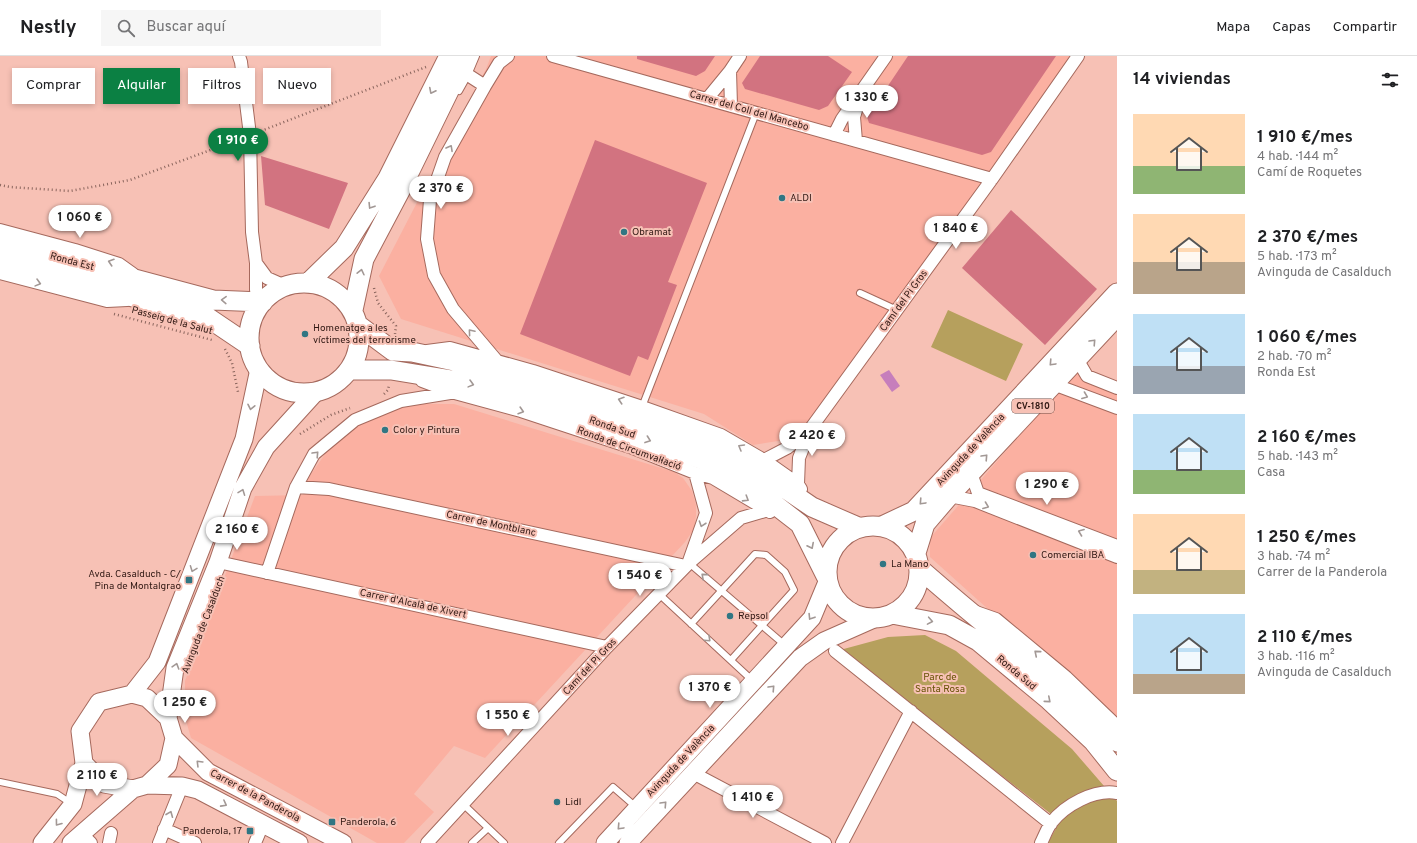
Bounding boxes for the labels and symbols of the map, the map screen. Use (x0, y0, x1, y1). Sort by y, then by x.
pin: 1 330 € (830, 85, 904, 119)
one-way arrow (429, 87, 437, 94)
street label: Carrer del Coll del Mancebo (688, 88, 811, 134)
pin: 1 910 € (201, 128, 275, 162)
one-way arrow (446, 144, 453, 152)
pin: 2 370 € (404, 176, 478, 210)
place label: ALDI (790, 192, 812, 205)
marker: ALDI (777, 193, 787, 203)
one-way arrow (368, 202, 375, 209)
pin: 1 060 € (43, 205, 117, 239)
pin: 1 840 € (919, 216, 993, 250)
place label: Obramat (632, 226, 672, 239)
marker: Obramat (619, 227, 629, 237)
street label: Ronda Est (49, 250, 96, 274)
one-way arrow (107, 258, 114, 266)
street label: Camí del Pi Gros (877, 267, 931, 334)
one-way arrow (357, 269, 365, 275)
one-way arrow (34, 278, 41, 287)
one-way arrow (221, 296, 227, 305)
street label: Passeig de la Salut (130, 304, 214, 338)
place label: Homenatge a les víctimes del terrorisme (313, 322, 416, 347)
marker: Homenatge a les víctimes del terrorisme (300, 329, 310, 339)
one-way arrow (469, 329, 476, 336)
one-way arrow (1088, 339, 1095, 346)
one-way arrow (1050, 358, 1057, 365)
one-way arrow (467, 380, 474, 388)
one-way arrow (1082, 391, 1089, 400)
one-way arrow (617, 396, 624, 404)
road number: CV-1810 (1012, 399, 1054, 413)
one-way arrow (247, 404, 255, 410)
one-way arrow (517, 406, 524, 415)
street label: Avinguda de València (934, 411, 1008, 489)
street label: Ronda Sud (587, 414, 637, 442)
pin: 2 420 € (775, 423, 849, 457)
place label: Color y Pintura (393, 424, 460, 437)
street label: Ronda de Circumval·lació (575, 424, 683, 474)
marker: Color y Pintura (380, 425, 390, 435)
one-way arrow (644, 436, 651, 444)
one-way arrow (738, 444, 745, 451)
one-way arrow (312, 451, 319, 458)
one-way arrow (980, 454, 988, 462)
pin: 1 290 € (1010, 472, 1084, 506)
one-way arrow (238, 488, 246, 495)
one-way arrow (742, 494, 749, 501)
one-way arrow (919, 497, 927, 505)
one-way arrow (983, 501, 990, 509)
street label: Carrer de Montblanc (445, 508, 537, 540)
pin: 2 160 € (200, 517, 274, 551)
one-way arrow (699, 520, 707, 527)
one-way arrow (1077, 529, 1084, 537)
one-way arrow (806, 542, 814, 549)
place label: Comercial IBA (1041, 549, 1105, 562)
marker: Comercial IBA (1028, 550, 1038, 560)
place label: La Mano (891, 558, 929, 571)
marker: La Mano (878, 559, 888, 569)
pin: 1 540 € (603, 563, 677, 597)
one-way arrow (190, 565, 198, 572)
place label: Avda. Casalduch - C/ Pina de Montalgrao (88, 568, 181, 593)
one-way arrow (702, 573, 709, 580)
street label: Avinguda de Casalduch (179, 574, 229, 676)
marker: Avda. Casalduch - C/ Pina de Montalgrao (184, 575, 194, 585)
street label: Carrer d'Alcalà de Xivert (358, 586, 468, 622)
place label: Repsol (738, 610, 768, 623)
marker: Repsol (725, 611, 735, 621)
one-way arrow (809, 613, 816, 620)
one-way arrow (927, 617, 933, 625)
one-way arrow (703, 634, 711, 642)
street label: Camí del Pi Gros (560, 636, 620, 698)
one-way arrow (1034, 650, 1041, 657)
street label: Ronda Sud (993, 653, 1039, 693)
one-way arrow (171, 662, 180, 669)
park label: Parc de Santa Rosa (915, 671, 965, 696)
pin: 1 370 € (673, 675, 747, 709)
one-way arrow (767, 685, 774, 693)
pin: 1 250 € (148, 690, 222, 724)
one-way arrow (1044, 695, 1051, 702)
pin: 1 550 € (471, 703, 545, 737)
street label: Avinguda de València (644, 722, 718, 800)
one-way arrow (196, 760, 204, 768)
pin: 2 110 € (60, 763, 134, 797)
street label: Carrer de la Panderola (208, 767, 302, 825)
pin: 1 410 € (716, 785, 790, 819)
place label: Lidl (565, 796, 581, 809)
marker: Lidl (552, 797, 562, 807)
one-way arrow (220, 799, 227, 806)
one-way arrow (659, 801, 667, 809)
one-way arrow (166, 811, 174, 818)
place label: Panderola, 6 (340, 816, 396, 829)
marker: Panderola, 6 (327, 817, 337, 827)
one-way arrow (56, 819, 63, 826)
one-way arrow (617, 822, 625, 830)
place label: Panderola, 17 (183, 825, 242, 838)
marker: Panderola, 17 (245, 826, 255, 836)

